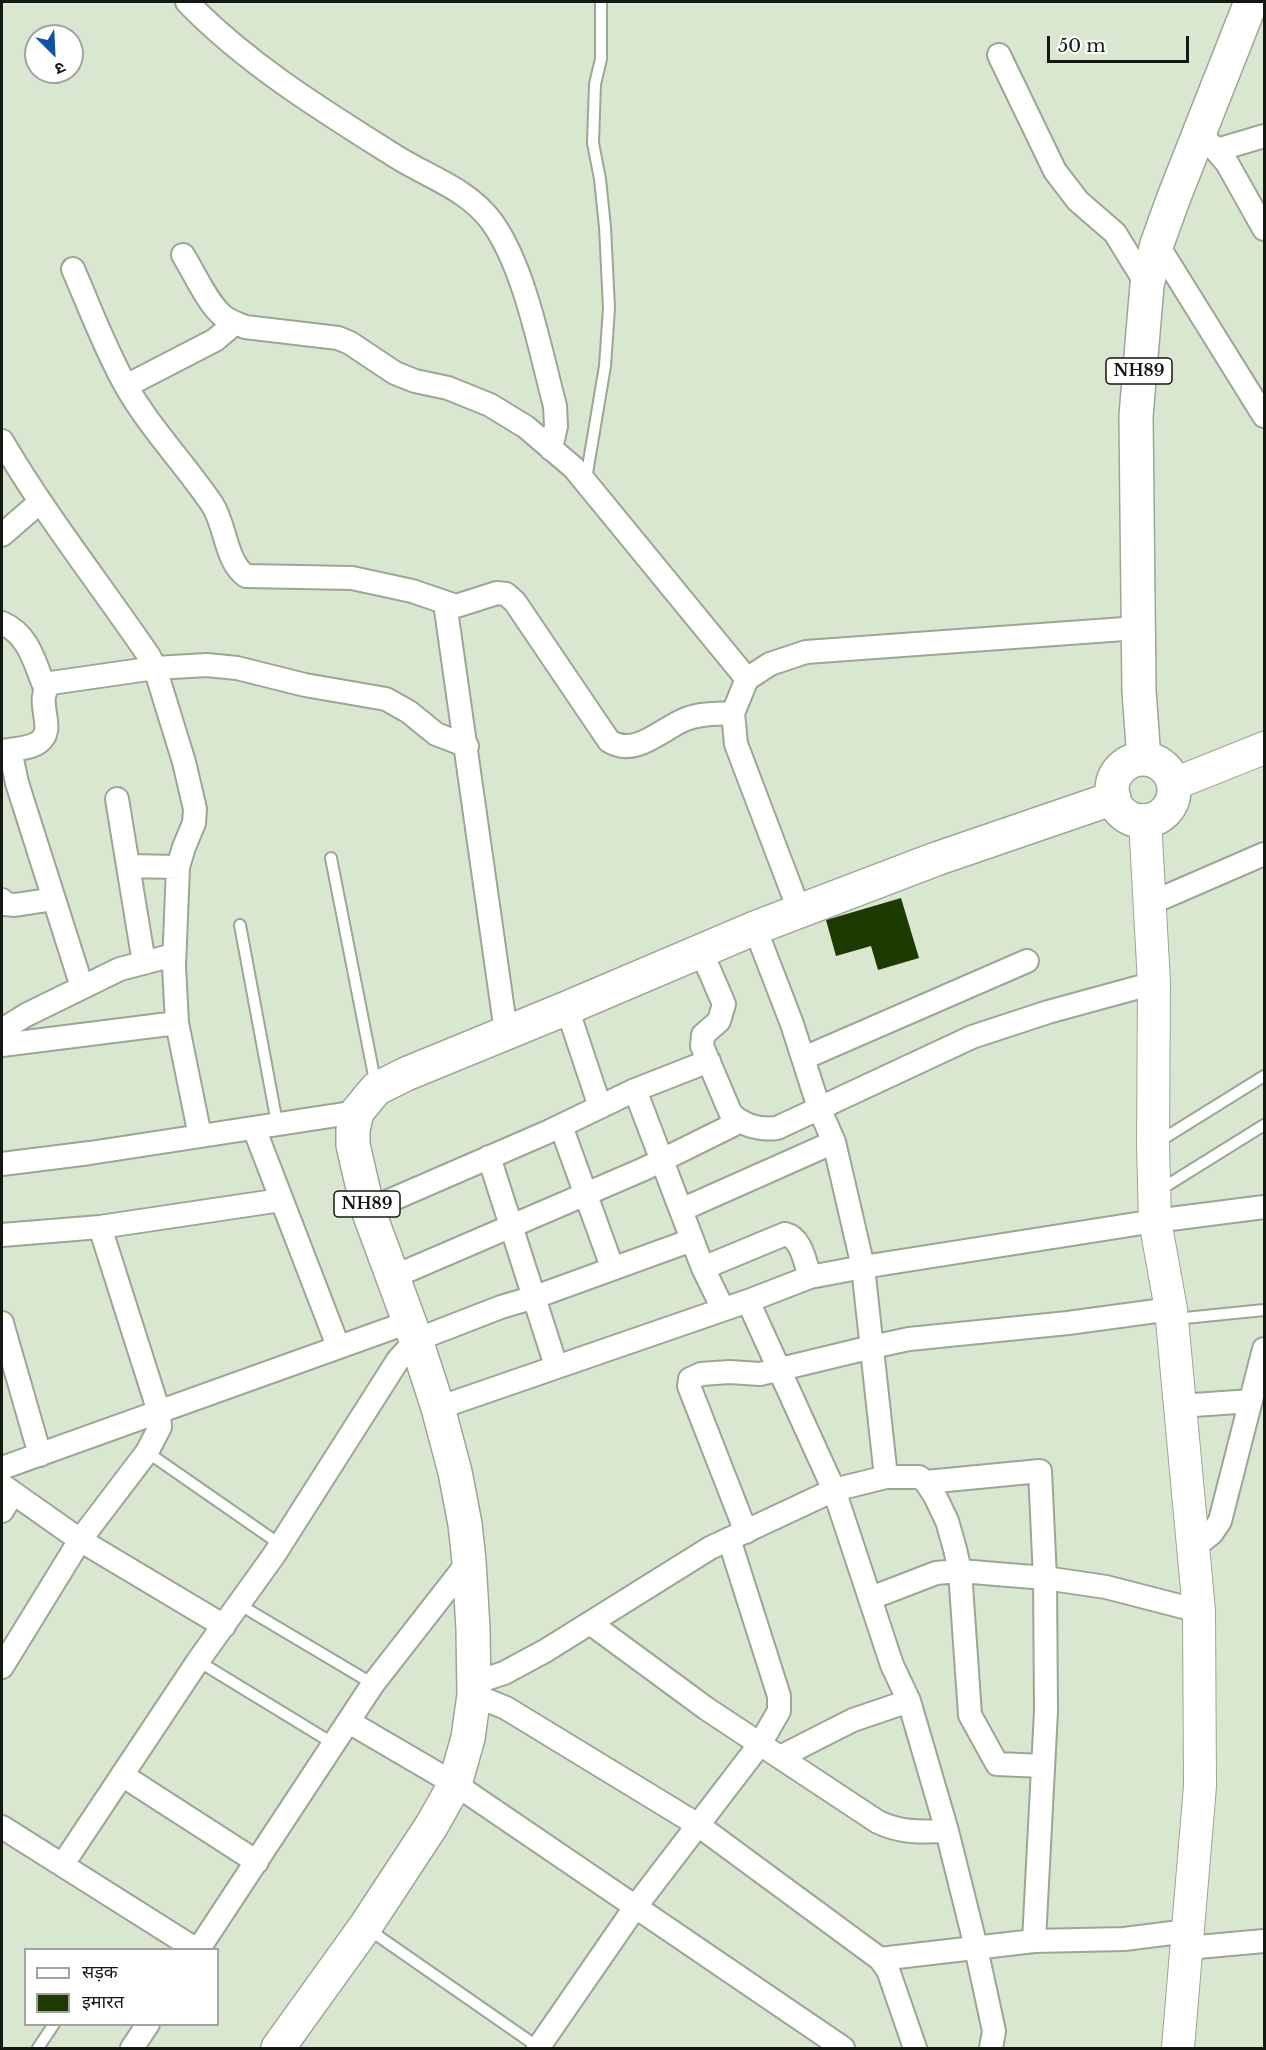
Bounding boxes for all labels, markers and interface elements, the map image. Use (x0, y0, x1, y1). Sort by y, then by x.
north arrow (24, 24, 84, 84)
scale bar (1050, 24, 1192, 62)
text: 50 m (1058, 35, 1106, 57)
text: उ (52, 58, 69, 80)
road number: NH89 (1106, 358, 1172, 384)
road number: NH89 (334, 1191, 400, 1217)
legend (24, 1948, 219, 2026)
text: सड़क (82, 1961, 118, 1983)
text: इमारत (82, 1991, 124, 2013)

